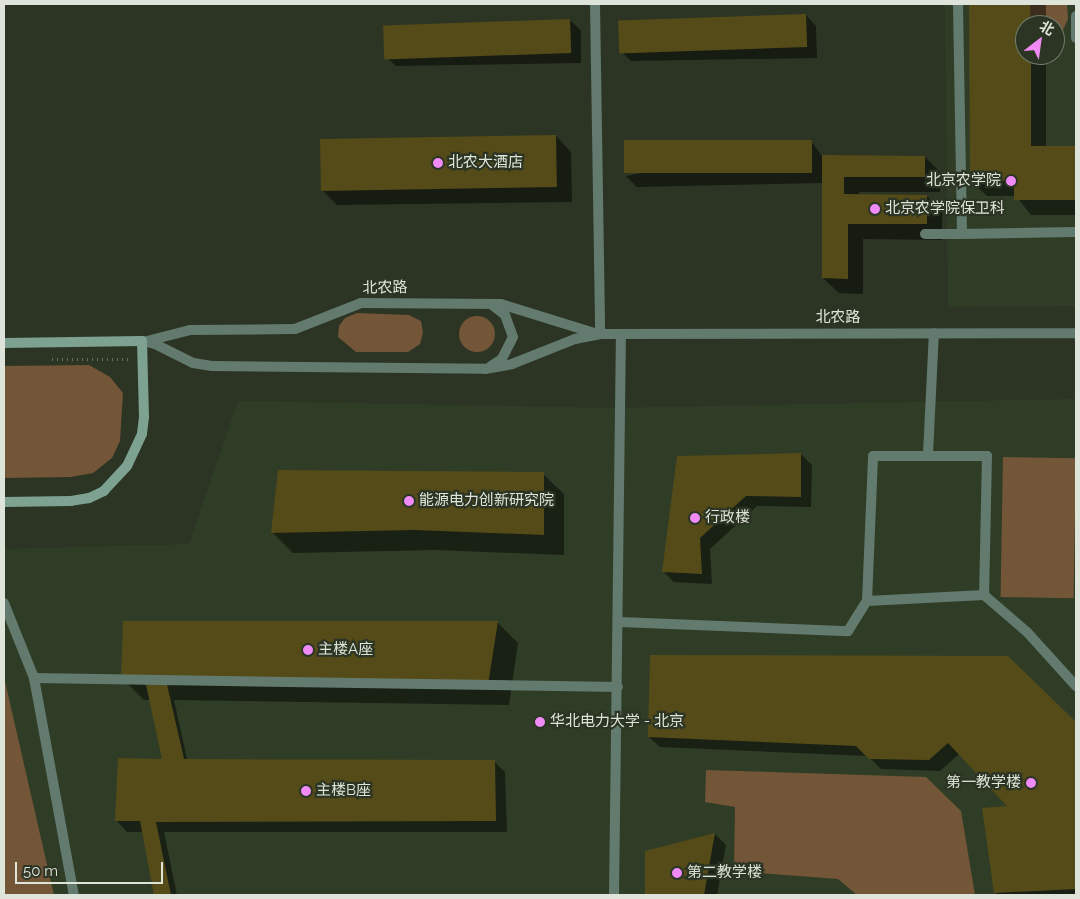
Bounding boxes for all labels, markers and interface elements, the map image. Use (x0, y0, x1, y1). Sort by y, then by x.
north arrow (1015, 15, 1065, 65)
text: 北 (1037, 17, 1057, 38)
place label: 北农大酒店 (448, 154, 523, 172)
marker: 北农大酒店 (432, 157, 444, 169)
place label: 北京农学院 (926, 172, 1001, 190)
marker: 北京农学院 (1005, 175, 1017, 187)
place label: 北京农学院保卫科 (885, 200, 1005, 218)
marker: 北京农学院保卫科 (869, 203, 881, 215)
street label: 北农路 (362, 279, 408, 297)
street label: 北农路 (816, 309, 860, 327)
place label: 能源电力创新研究院 (419, 492, 554, 510)
marker: 能源电力创新研究院 (403, 495, 415, 507)
place label: 行政楼 (705, 509, 750, 527)
marker: 行政楼 (689, 512, 701, 524)
place label: 主楼A座 (318, 641, 373, 659)
marker: 主楼A座 (302, 644, 314, 656)
place label: 华北电力大学 - 北京 (550, 713, 684, 731)
marker: 华北电力大学 - 北京 (534, 716, 546, 728)
place label: 第一教学楼 (946, 774, 1021, 792)
marker: 第一教学楼 (1025, 777, 1037, 789)
place label: 主楼B座 (316, 782, 371, 800)
marker: 主楼B座 (300, 785, 312, 797)
scale bar (18, 852, 165, 884)
text: 50 m (23, 862, 58, 880)
place label: 第二教学楼 (687, 864, 762, 882)
marker: 第二教学楼 (671, 867, 683, 879)

